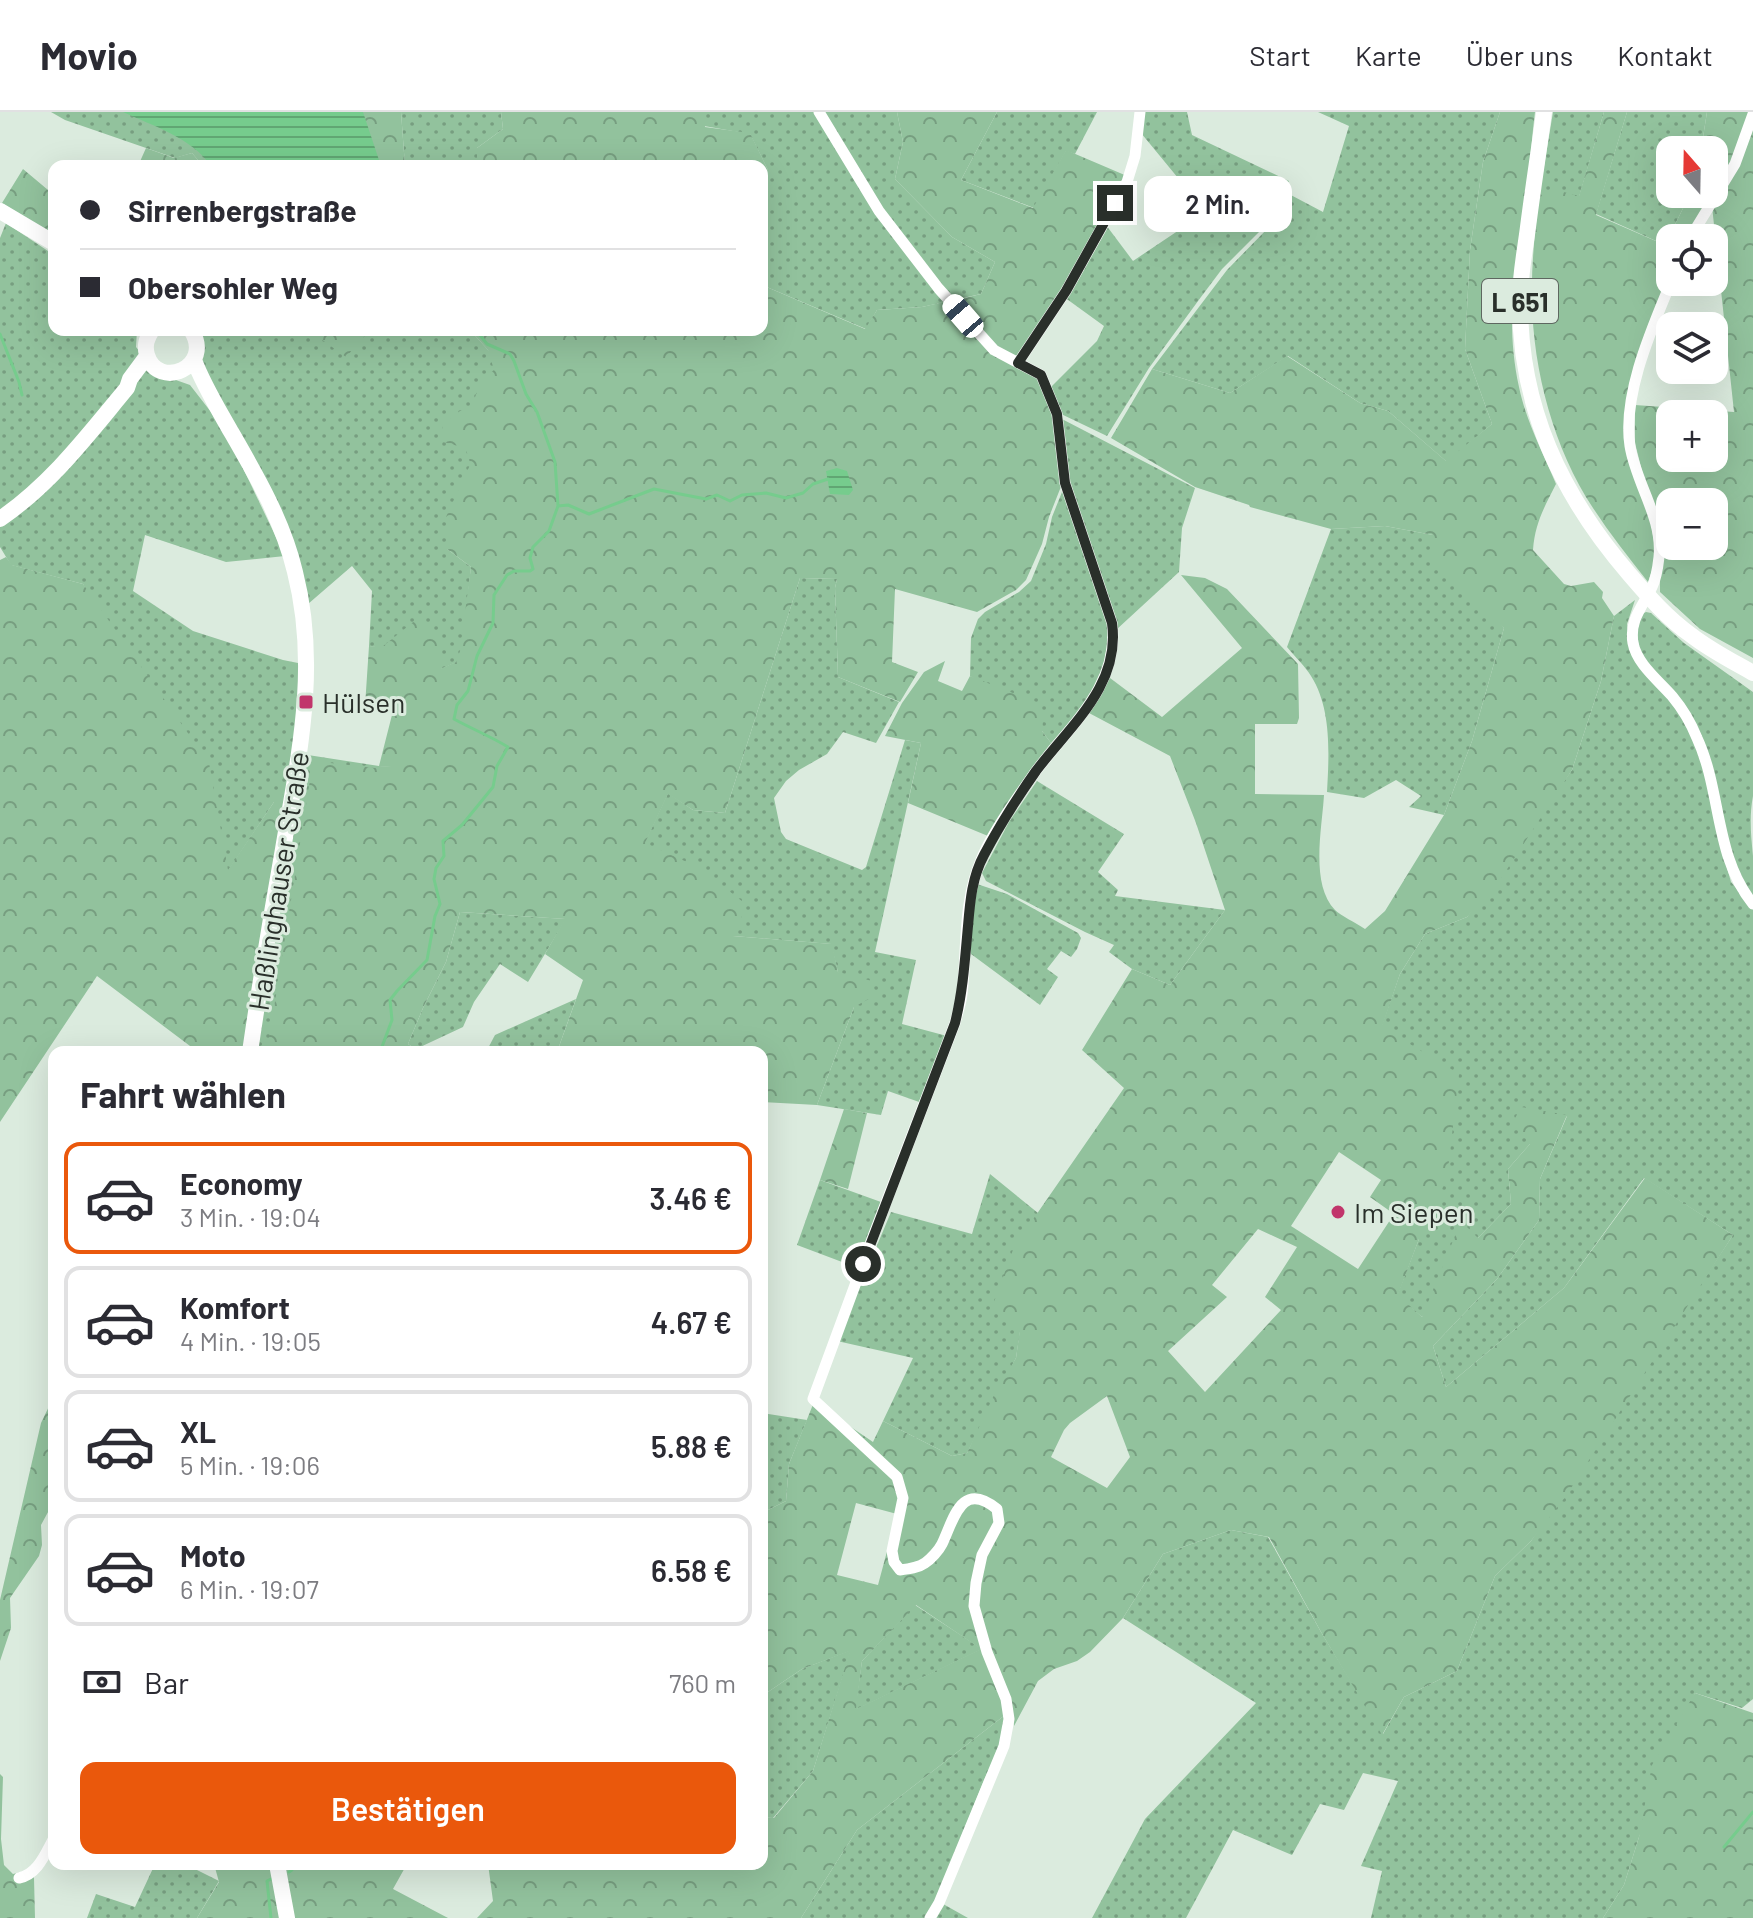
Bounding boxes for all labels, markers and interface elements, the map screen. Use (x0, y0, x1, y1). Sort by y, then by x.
text: Movio (40, 32, 138, 78)
text: Start (1249, 38, 1311, 72)
text: Karte (1355, 38, 1422, 72)
text: Über uns (1466, 38, 1573, 72)
text: Kontakt (1617, 38, 1713, 72)
north arrow (1656, 136, 1728, 208)
map controls (1656, 136, 1728, 560)
callout: 2 Min. (1143, 175, 1291, 231)
route end (1097, 185, 1133, 221)
text: 2 Min. (1185, 188, 1251, 219)
text: Sirrenbergstraße (128, 192, 357, 228)
button: locate (1656, 224, 1728, 296)
text: Obersohler Weg (128, 269, 338, 305)
road number: L 651 (1482, 279, 1558, 323)
car (938, 290, 988, 342)
button: layers (1656, 312, 1728, 384)
button: + (1656, 400, 1728, 472)
button: − (1656, 488, 1728, 560)
place label: Hülsen (322, 685, 405, 719)
marker: Hülsen (297, 693, 315, 711)
street label: Haßlinghauser Straße (241, 749, 315, 1013)
text: Fahrt wählen (80, 1072, 286, 1115)
icon: car (84, 1162, 156, 1234)
text: Economy (180, 1165, 303, 1201)
text: 3.46 € (649, 1180, 732, 1216)
place label: Im Siepen (1354, 1195, 1474, 1229)
text: 3 Min. · 19:04 (180, 1201, 321, 1232)
marker: Im Siepen (1329, 1203, 1347, 1221)
route start (845, 1246, 881, 1282)
icon: car (84, 1286, 156, 1358)
text: Komfort (180, 1289, 290, 1325)
text: 4.67 € (651, 1304, 732, 1340)
text: 4 Min. · 19:05 (180, 1325, 321, 1356)
icon: car (84, 1410, 156, 1482)
text: XL (180, 1413, 216, 1449)
text: 5.88 € (651, 1428, 732, 1464)
text: 5 Min. · 19:06 (180, 1449, 320, 1480)
icon: car (84, 1534, 156, 1606)
text: Moto (180, 1537, 246, 1573)
text: 6.58 € (651, 1552, 732, 1588)
text: 6 Min. · 19:07 (180, 1573, 319, 1604)
icon: cash (80, 1660, 124, 1704)
text: Bar (144, 1664, 189, 1700)
text: 760 m (669, 1667, 736, 1698)
button: Bestätigen (80, 1762, 736, 1854)

